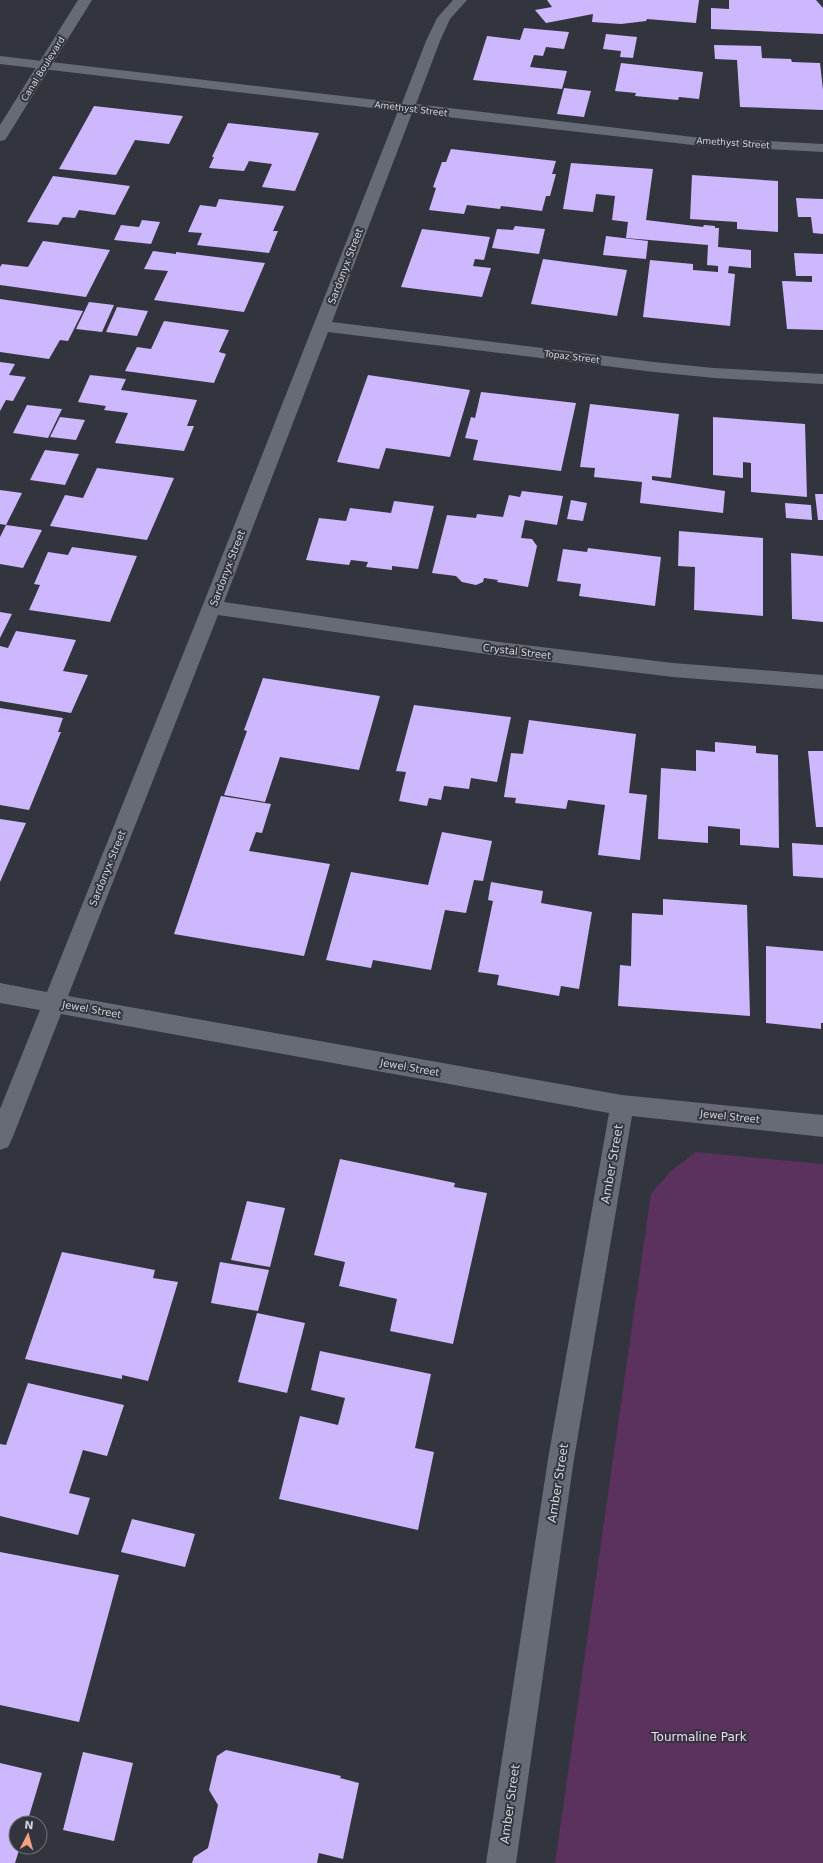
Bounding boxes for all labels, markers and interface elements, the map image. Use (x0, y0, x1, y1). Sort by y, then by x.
street label: Canal Boulevard (19, 35, 67, 103)
street label: Amethyst Street (374, 100, 449, 118)
street label: Amethyst Street (696, 135, 770, 151)
street label: Sardonyx Street (326, 227, 365, 306)
street label: Topaz Street (543, 349, 601, 365)
street label: Sardonyx Street (208, 529, 247, 608)
street label: Crystal Street (482, 642, 552, 661)
street label: Sardonyx Street (87, 829, 128, 908)
street label: Jewel Street (61, 999, 122, 1020)
street label: Jewel Street (379, 1057, 440, 1078)
street label: Jewel Street (699, 1108, 760, 1125)
street label: Amber Street (598, 1123, 626, 1205)
street label: Amber Street (545, 1442, 571, 1524)
park label: Tourmaline Park (650, 1730, 747, 1744)
street label: Amber Street (497, 1763, 523, 1845)
north arrow (8, 1815, 48, 1855)
text: N (24, 1819, 34, 1832)

